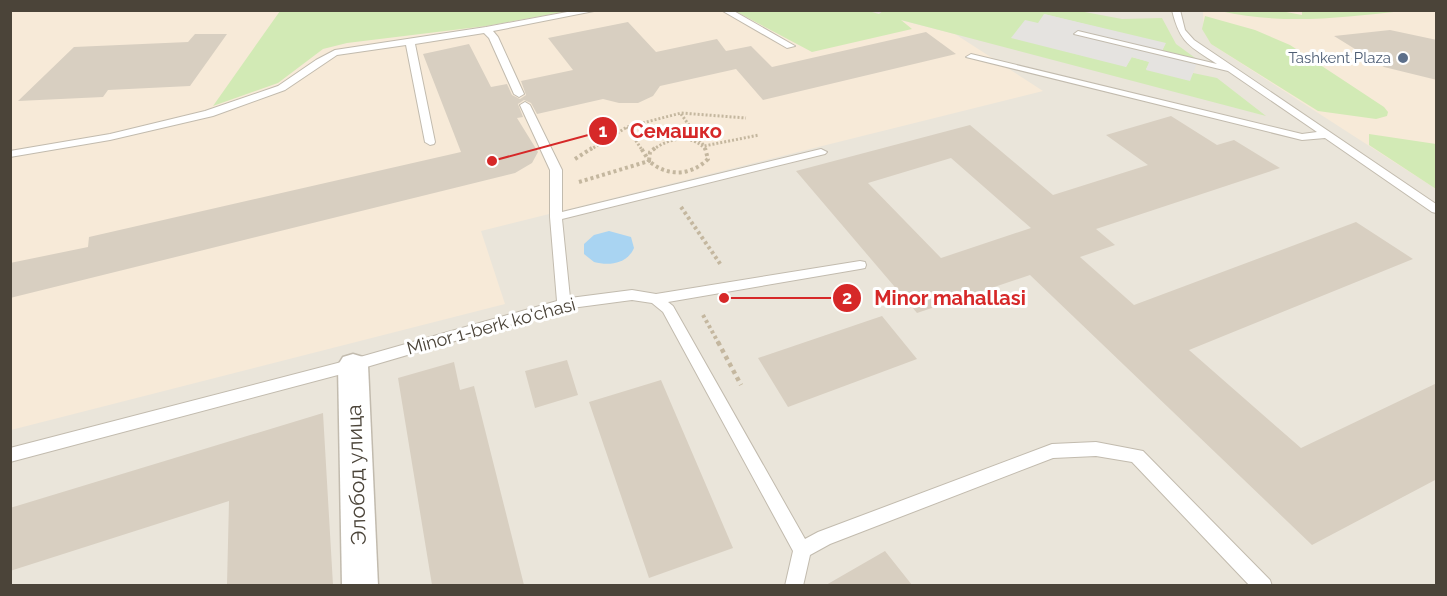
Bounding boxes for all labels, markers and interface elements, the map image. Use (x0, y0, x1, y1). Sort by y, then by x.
place label: Tashkent Plaza (1288, 49, 1391, 67)
marker: Tashkent Plaza (1396, 51, 1410, 65)
callout: Семашко (588, 112, 734, 150)
text: Семашко (630, 119, 722, 143)
text: 1 (599, 120, 608, 141)
callout: Minor mahallasi (832, 279, 1038, 317)
text: Minor mahallasi (874, 286, 1026, 310)
text: 2 (842, 287, 852, 308)
street label: Minor 1-berk ko'chasi (404, 293, 578, 359)
street label: Элобод улица (341, 404, 371, 546)

